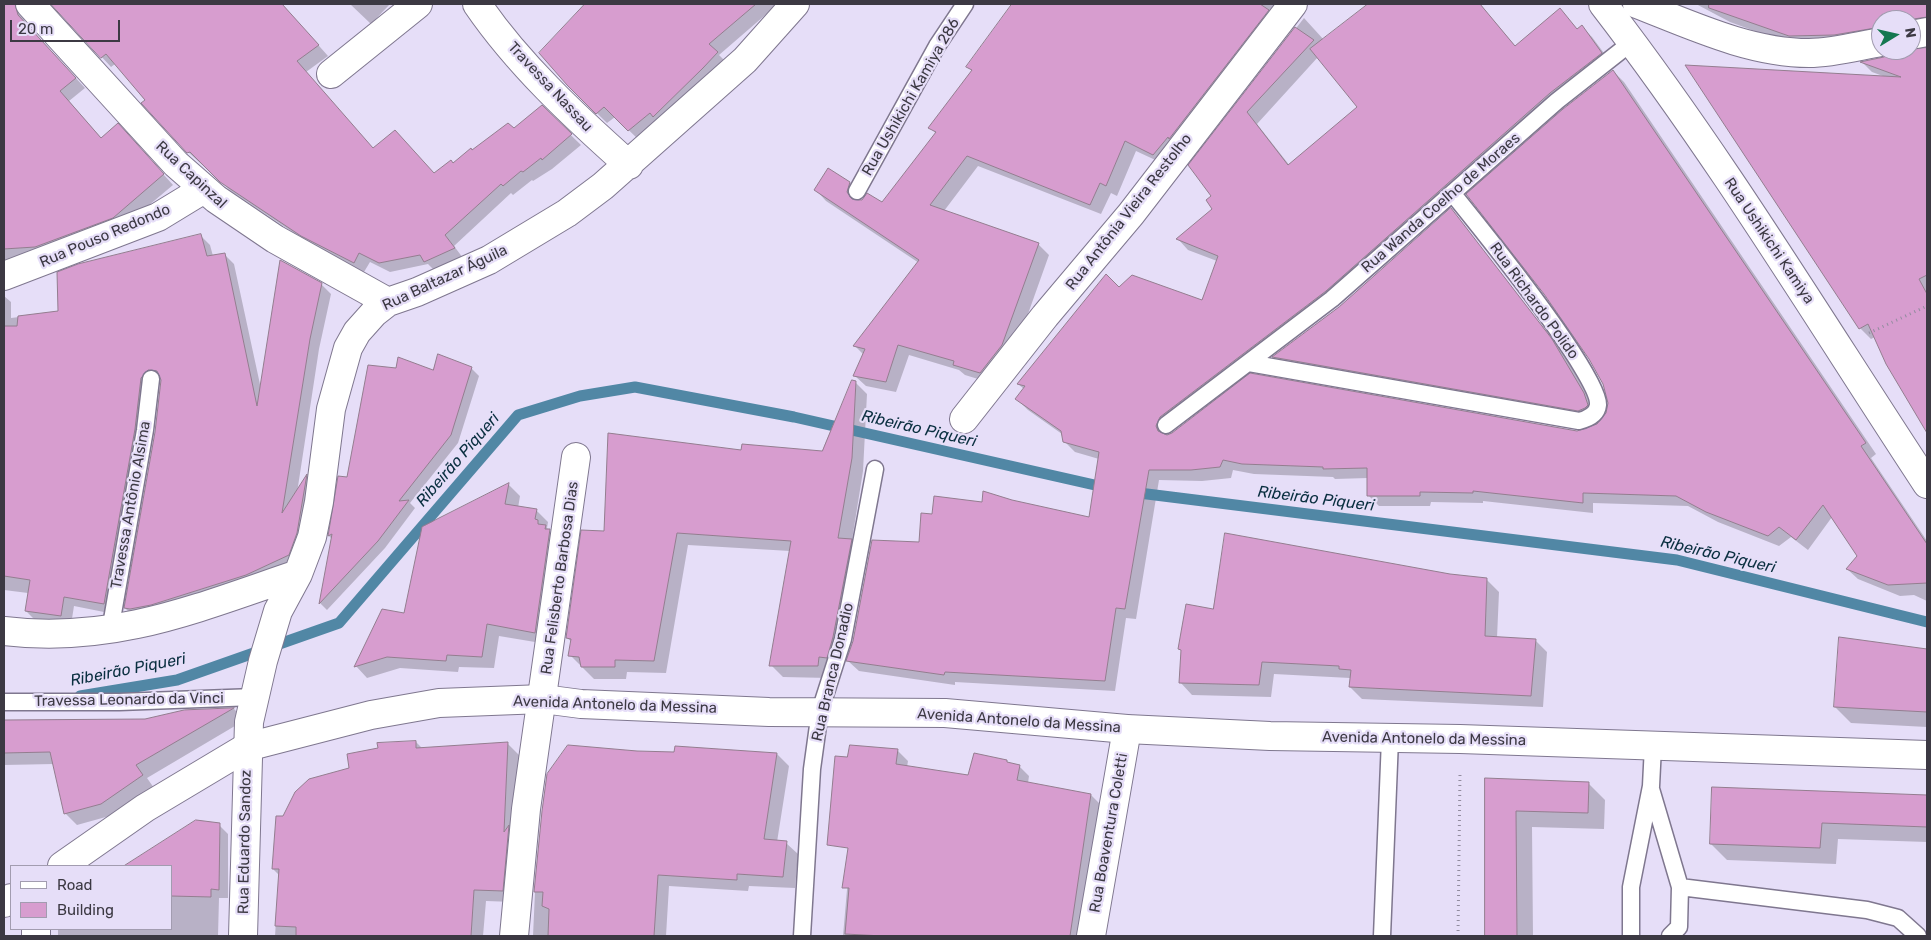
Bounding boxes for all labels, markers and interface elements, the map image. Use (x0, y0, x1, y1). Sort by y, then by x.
scale bar (12, 10, 122, 42)
north arrow (1871, 10, 1921, 60)
street label: Rua Ushikichi Kamiya 286 (858, 15, 964, 179)
text: 20 m (18, 20, 53, 38)
text: N (1901, 26, 1920, 39)
street label: Travessa Nassau (504, 38, 596, 136)
street label: Rua Wanda Coelho de Moraes (1358, 129, 1524, 277)
street label: Rua Antônia Vieira Restolho (1062, 130, 1196, 294)
street label: Rua Capinzal (152, 138, 230, 212)
street label: Rua Ushikichi Kamiya (1720, 175, 1818, 307)
street label: Rua Pouso Redondo (37, 200, 173, 272)
street label: Rua Richardo Polido (1486, 239, 1582, 363)
street label: Rua Baltazar Águila (380, 241, 510, 315)
water label: Ribeirão Piqueri (860, 406, 978, 452)
water label: Ribeirão Piqueri (412, 409, 504, 511)
street label: Travessa Antônio Alsima (107, 420, 155, 590)
street label: Rua Felisberto Barbosa Dias (538, 480, 582, 676)
water label: Ribeirão Piqueri (1256, 482, 1376, 516)
water label: Ribeirão Piqueri (1659, 532, 1777, 578)
street label: Rua Branca Donadio (808, 601, 858, 743)
water label: Ribeirão Piqueri (68, 649, 188, 691)
street label: Travessa Leonardo da Vinci (34, 689, 224, 711)
street label: Avenida Antonelo da Messina (513, 692, 717, 718)
street label: Avenida Antonelo da Messina (917, 705, 1121, 737)
street label: Avenida Antonelo da Messina (1322, 728, 1526, 750)
street label: Rua Boaventura Coletti (1086, 752, 1132, 914)
street label: Rua Eduardo Sandoz (235, 770, 255, 914)
legend (10, 865, 172, 930)
text: Road (57, 876, 93, 894)
text: Building (57, 901, 114, 919)

